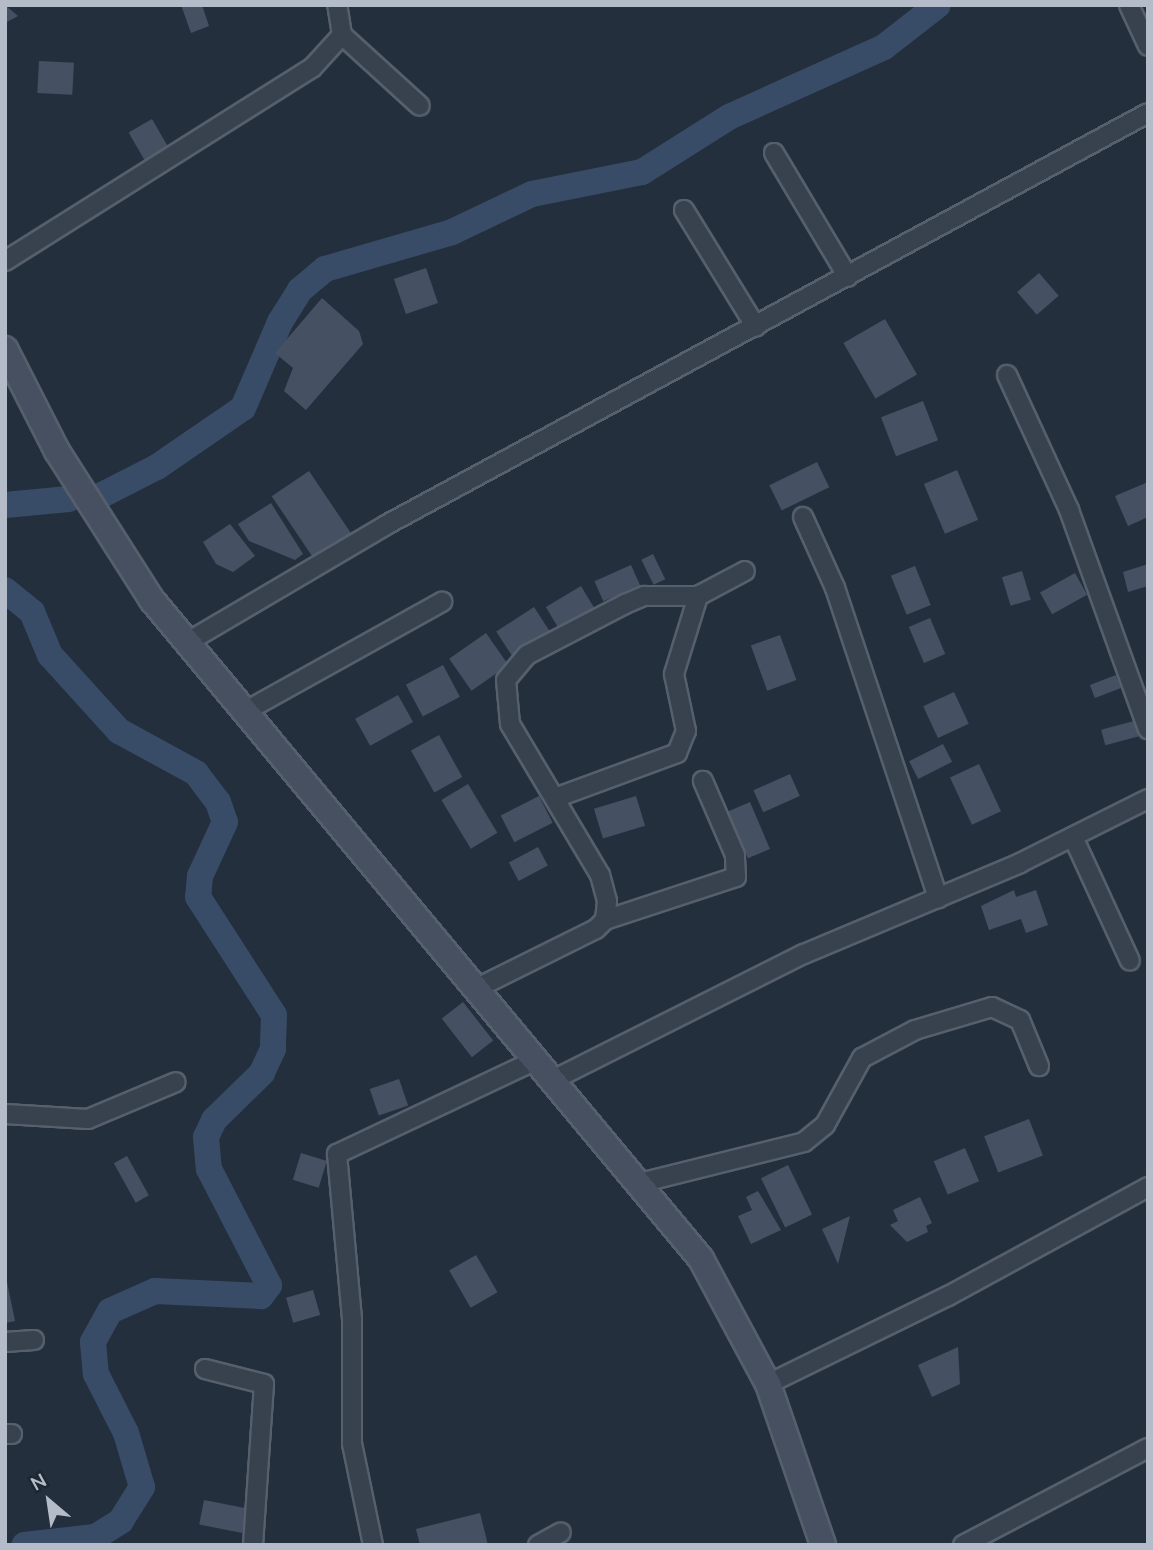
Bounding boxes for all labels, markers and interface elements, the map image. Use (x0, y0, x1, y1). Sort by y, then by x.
north arrow (14, 1466, 84, 1536)
text: N (26, 1468, 51, 1497)

